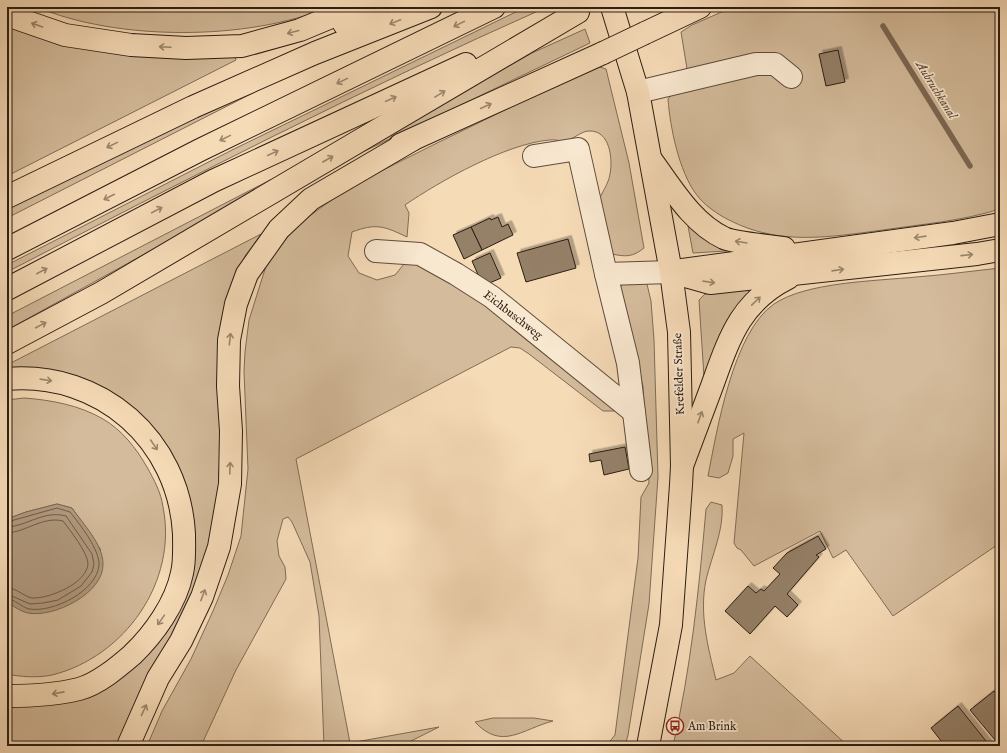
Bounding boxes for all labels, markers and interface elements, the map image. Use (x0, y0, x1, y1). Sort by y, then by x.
one-way arrow (389, 18, 401, 26)
one-way arrow (32, 21, 44, 29)
one-way arrow (453, 21, 465, 28)
one-way arrow (287, 29, 300, 36)
one-way arrow (159, 43, 172, 50)
water label: Aubruchkanal (910, 56, 961, 123)
one-way arrow (336, 78, 348, 85)
one-way arrow (434, 89, 446, 97)
one-way arrow (385, 95, 397, 102)
one-way arrow (479, 102, 491, 109)
one-way arrow (220, 135, 232, 142)
one-way arrow (106, 142, 118, 149)
one-way arrow (267, 149, 279, 156)
one-way arrow (322, 155, 334, 163)
one-way arrow (104, 193, 116, 201)
one-way arrow (151, 206, 163, 214)
one-way arrow (914, 234, 927, 241)
one-way arrow (735, 238, 748, 246)
one-way arrow (960, 251, 973, 259)
one-way arrow (35, 266, 47, 274)
one-way arrow (831, 266, 844, 274)
one-way arrow (702, 278, 715, 286)
street label: Eichbuschweg (480, 287, 546, 343)
one-way arrow (751, 296, 761, 305)
one-way arrow (35, 320, 47, 328)
street label: Krefelder Straße (670, 332, 688, 415)
one-way arrow (226, 333, 234, 346)
one-way arrow (39, 376, 52, 384)
one-way arrow (697, 411, 705, 423)
one-way arrow (150, 440, 158, 451)
one-way arrow (227, 462, 234, 475)
one-way arrow (199, 589, 207, 601)
one-way arrow (157, 614, 165, 625)
one-way arrow (52, 689, 65, 697)
one-way arrow (141, 705, 148, 717)
bus stop icon: Am Brink (665, 716, 685, 736)
place label: Am Brink (687, 719, 737, 734)

